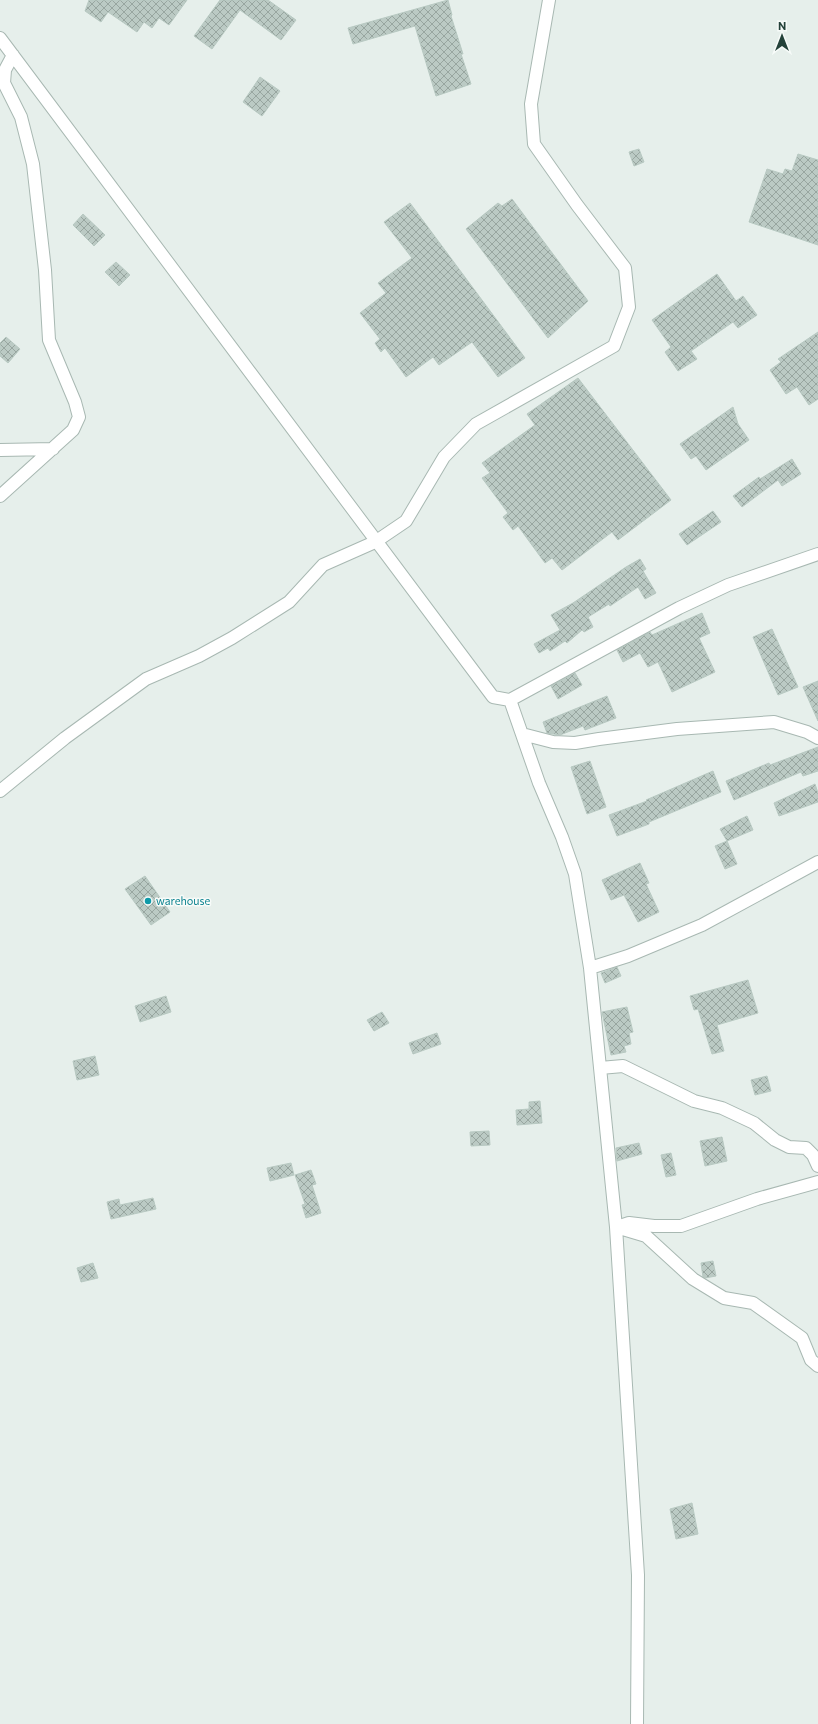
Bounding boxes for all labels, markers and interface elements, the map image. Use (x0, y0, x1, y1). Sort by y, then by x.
north arrow (762, 16, 802, 56)
text: N (778, 19, 786, 32)
place label: warehouse (156, 894, 210, 907)
marker: warehouse (143, 896, 153, 906)

